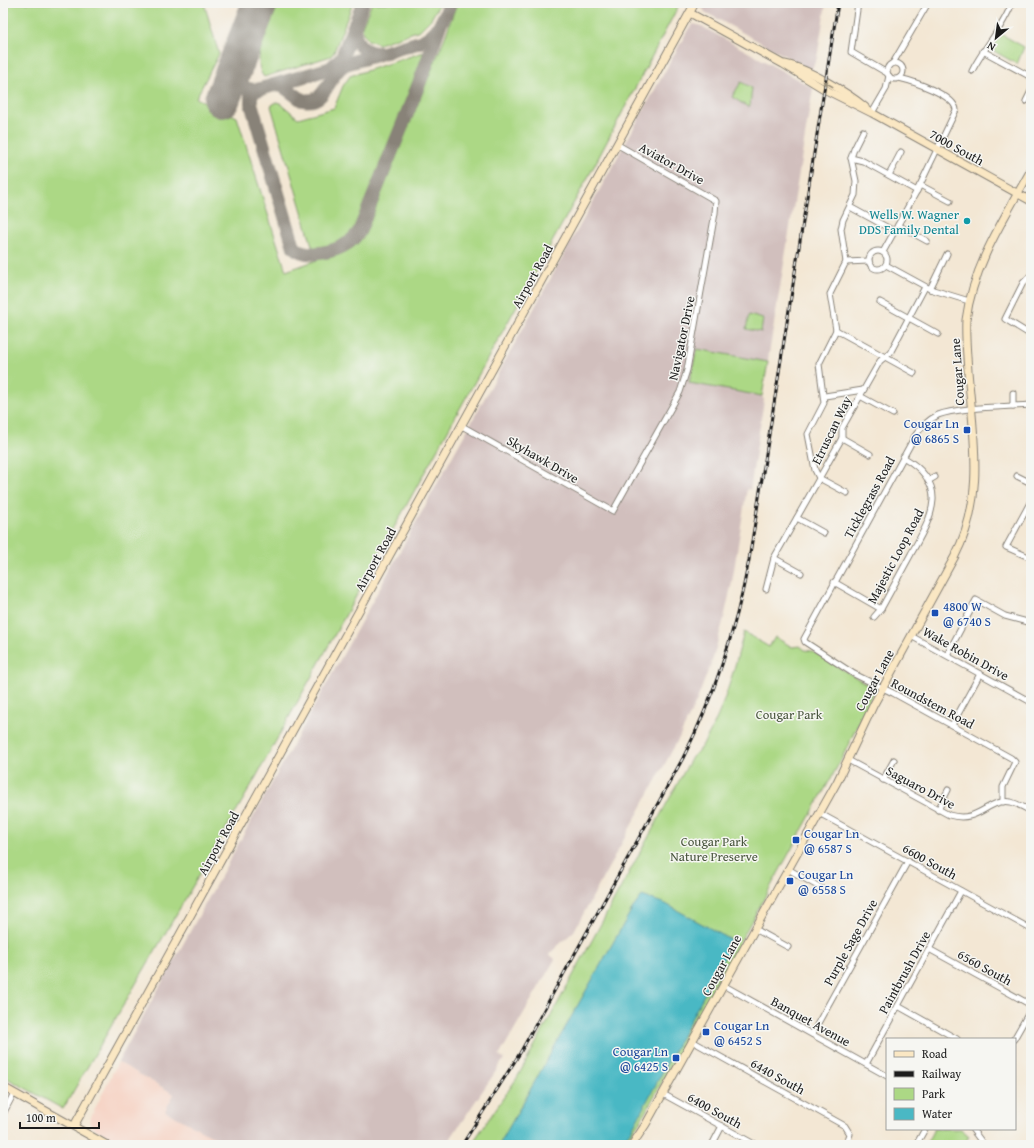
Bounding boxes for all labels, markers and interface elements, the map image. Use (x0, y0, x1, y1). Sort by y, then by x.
north arrow (976, 18, 1016, 58)
text: N (983, 38, 998, 56)
one-way arrow (822, 81, 834, 87)
street label: 7000 South (926, 125, 988, 171)
street label: Aviator Drive (636, 138, 708, 189)
place label: Wells W. Wagner DDS Family Dental (859, 205, 960, 239)
marker: Wells W. Wagner DDS Family Dental (962, 216, 972, 226)
street label: Airport Road (507, 241, 558, 312)
street label: Navigator Drive (663, 294, 700, 382)
street label: Cougar Lane (946, 338, 969, 406)
street label: Etruscan Way (807, 392, 856, 468)
place label: Cougar Ln @ 6865 S (904, 414, 960, 448)
marker: Cougar Ln @ 6865 S (962, 425, 972, 435)
street label: Skyhawk Drive (503, 431, 582, 488)
street label: Ticklegrass Road (839, 453, 900, 542)
street label: Majestic Loop Road (862, 505, 929, 607)
street label: Airport Road (350, 524, 401, 595)
place label: 4800 W @ 6740 S (943, 597, 991, 631)
marker: 4800 W @ 6740 S (930, 608, 940, 618)
street label: Wake Robin Drive (919, 622, 1012, 685)
street label: Cougar Lane (850, 646, 899, 714)
street label: Roundstem Road (888, 673, 978, 733)
park label: Cougar Park (756, 705, 823, 724)
street label: Saguaro Drive (883, 761, 959, 814)
street label: Airport Road (193, 808, 244, 879)
place label: Cougar Ln @ 6587 S (804, 824, 860, 858)
park label: Cougar Park Nature Preserve (670, 832, 758, 866)
marker: Cougar Ln @ 6587 S (791, 835, 801, 845)
street label: 6600 South (899, 839, 961, 885)
place label: Cougar Ln @ 6558 S (798, 865, 854, 899)
marker: Cougar Ln @ 6558 S (785, 876, 795, 886)
street label: Purple Sage Drive (819, 896, 882, 989)
street label: Paintbrush Drive (874, 927, 935, 1017)
street label: Cougar Lane (697, 931, 746, 999)
street label: 6560 South (954, 945, 1016, 991)
street label: Banquet Avenue (768, 992, 854, 1051)
place label: Cougar Ln @ 6452 S (714, 1016, 770, 1050)
marker: Cougar Ln @ 6452 S (701, 1027, 711, 1037)
legend (886, 1038, 1016, 1130)
place label: Cougar Ln @ 6425 S (613, 1042, 669, 1076)
text: Road (922, 1045, 948, 1062)
marker: Cougar Ln @ 6425 S (671, 1053, 681, 1063)
street label: 6440 South (747, 1054, 809, 1100)
text: Railway (922, 1065, 961, 1082)
text: Park (922, 1085, 946, 1102)
street label: 6400 South (684, 1088, 746, 1134)
scale bar (20, 1104, 99, 1130)
text: Water (922, 1105, 952, 1122)
text: 100 m (26, 1109, 56, 1126)

